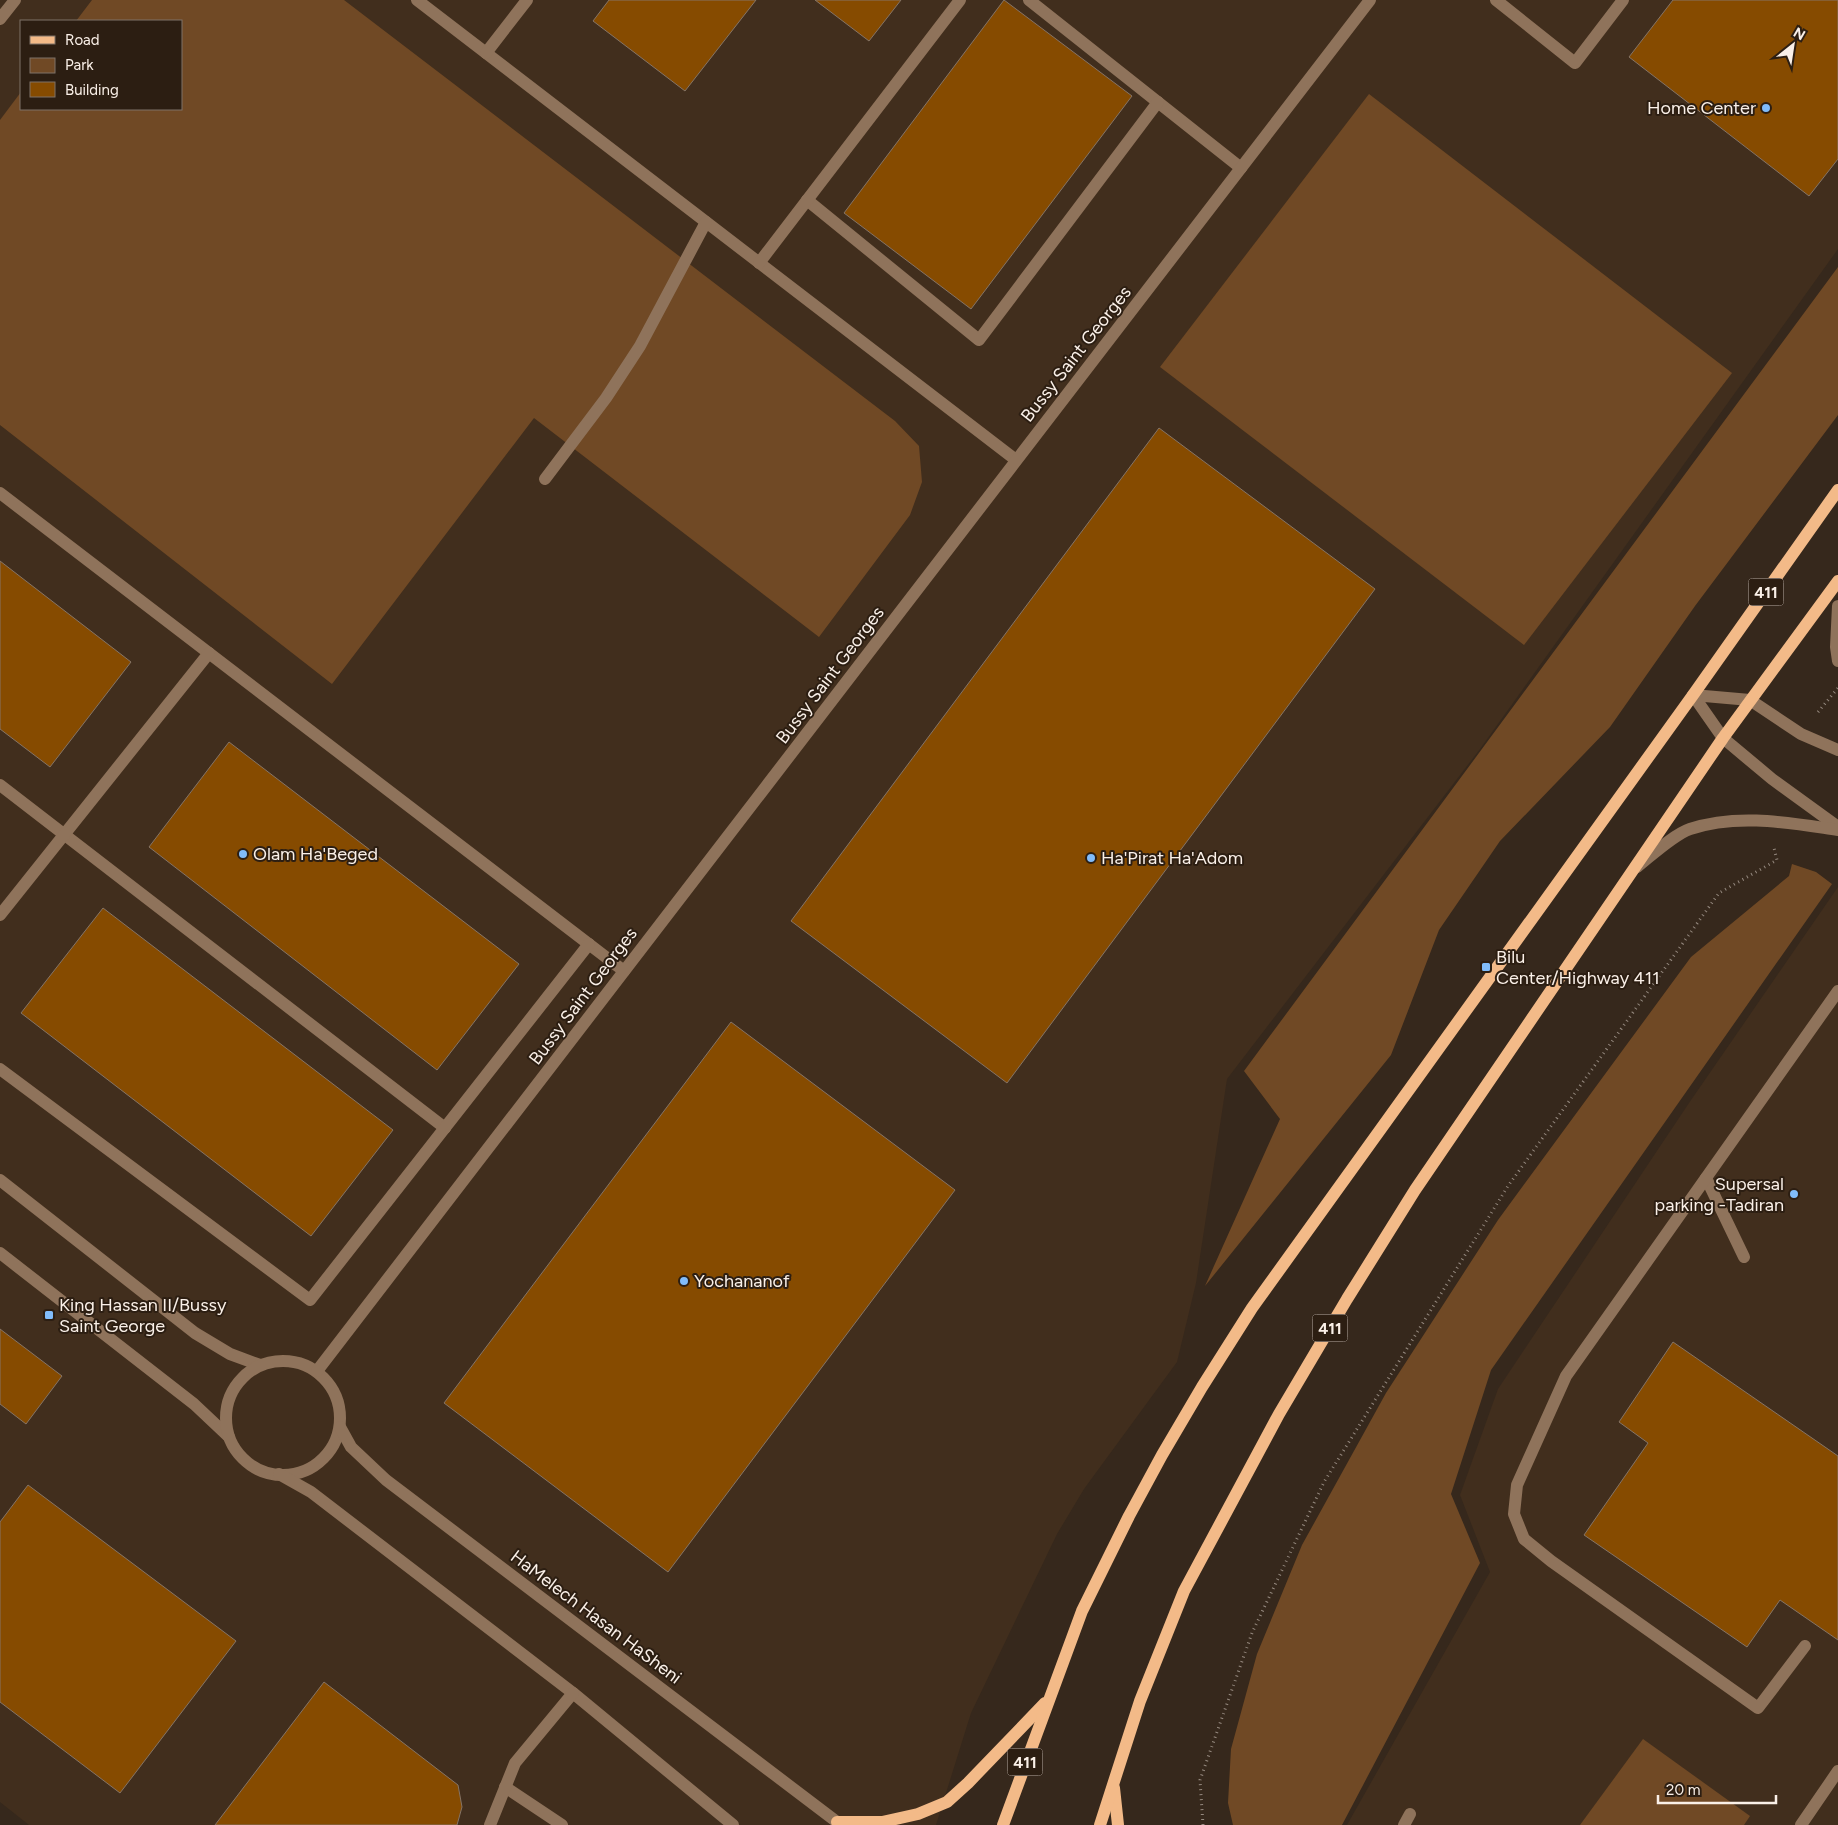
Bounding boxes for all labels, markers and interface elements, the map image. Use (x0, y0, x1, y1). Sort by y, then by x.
legend (20, 20, 182, 110)
north arrow (1768, 20, 1818, 70)
text: N (1790, 24, 1808, 44)
text: Road (65, 31, 100, 49)
text: Park (65, 56, 94, 74)
text: Building (65, 81, 119, 99)
place label: Home Center (1647, 97, 1756, 119)
marker: Home Center (1760, 102, 1772, 114)
street label: Bussy Saint Georges (1016, 282, 1136, 426)
road number: 411 (1748, 578, 1784, 606)
street label: Bussy Saint Georges (771, 602, 889, 748)
place label: Olam Ha'Beged (253, 843, 378, 865)
place label: Ha'Pirat Ha'Adom (1101, 847, 1243, 869)
marker: Olam Ha'Beged (237, 848, 249, 860)
marker: Ha'Pirat Ha'Adom (1085, 852, 1097, 864)
street label: Bussy Saint Georges (524, 923, 642, 1069)
place label: Bilu Center/Highway 411 (1496, 946, 1660, 989)
marker: Bilu Center/Highway 411 (1480, 961, 1492, 973)
place label: Supersal parking -Tadiran (1655, 1173, 1784, 1216)
marker: Supersal parking -Tadiran (1788, 1188, 1800, 1200)
place label: Yochananof (694, 1270, 790, 1292)
marker: Yochananof (678, 1275, 690, 1287)
place label: King Hassan II/Bussy Saint George (59, 1294, 227, 1337)
marker: King Hassan II/Bussy Saint George (43, 1309, 55, 1321)
road number: 411 (1312, 1315, 1348, 1342)
street label: HaMelech Hasan HaSheni (506, 1546, 686, 1688)
road number: 411 (1008, 1748, 1042, 1775)
scale bar (1658, 1772, 1776, 1804)
text: 20 m (1666, 1781, 1700, 1799)

